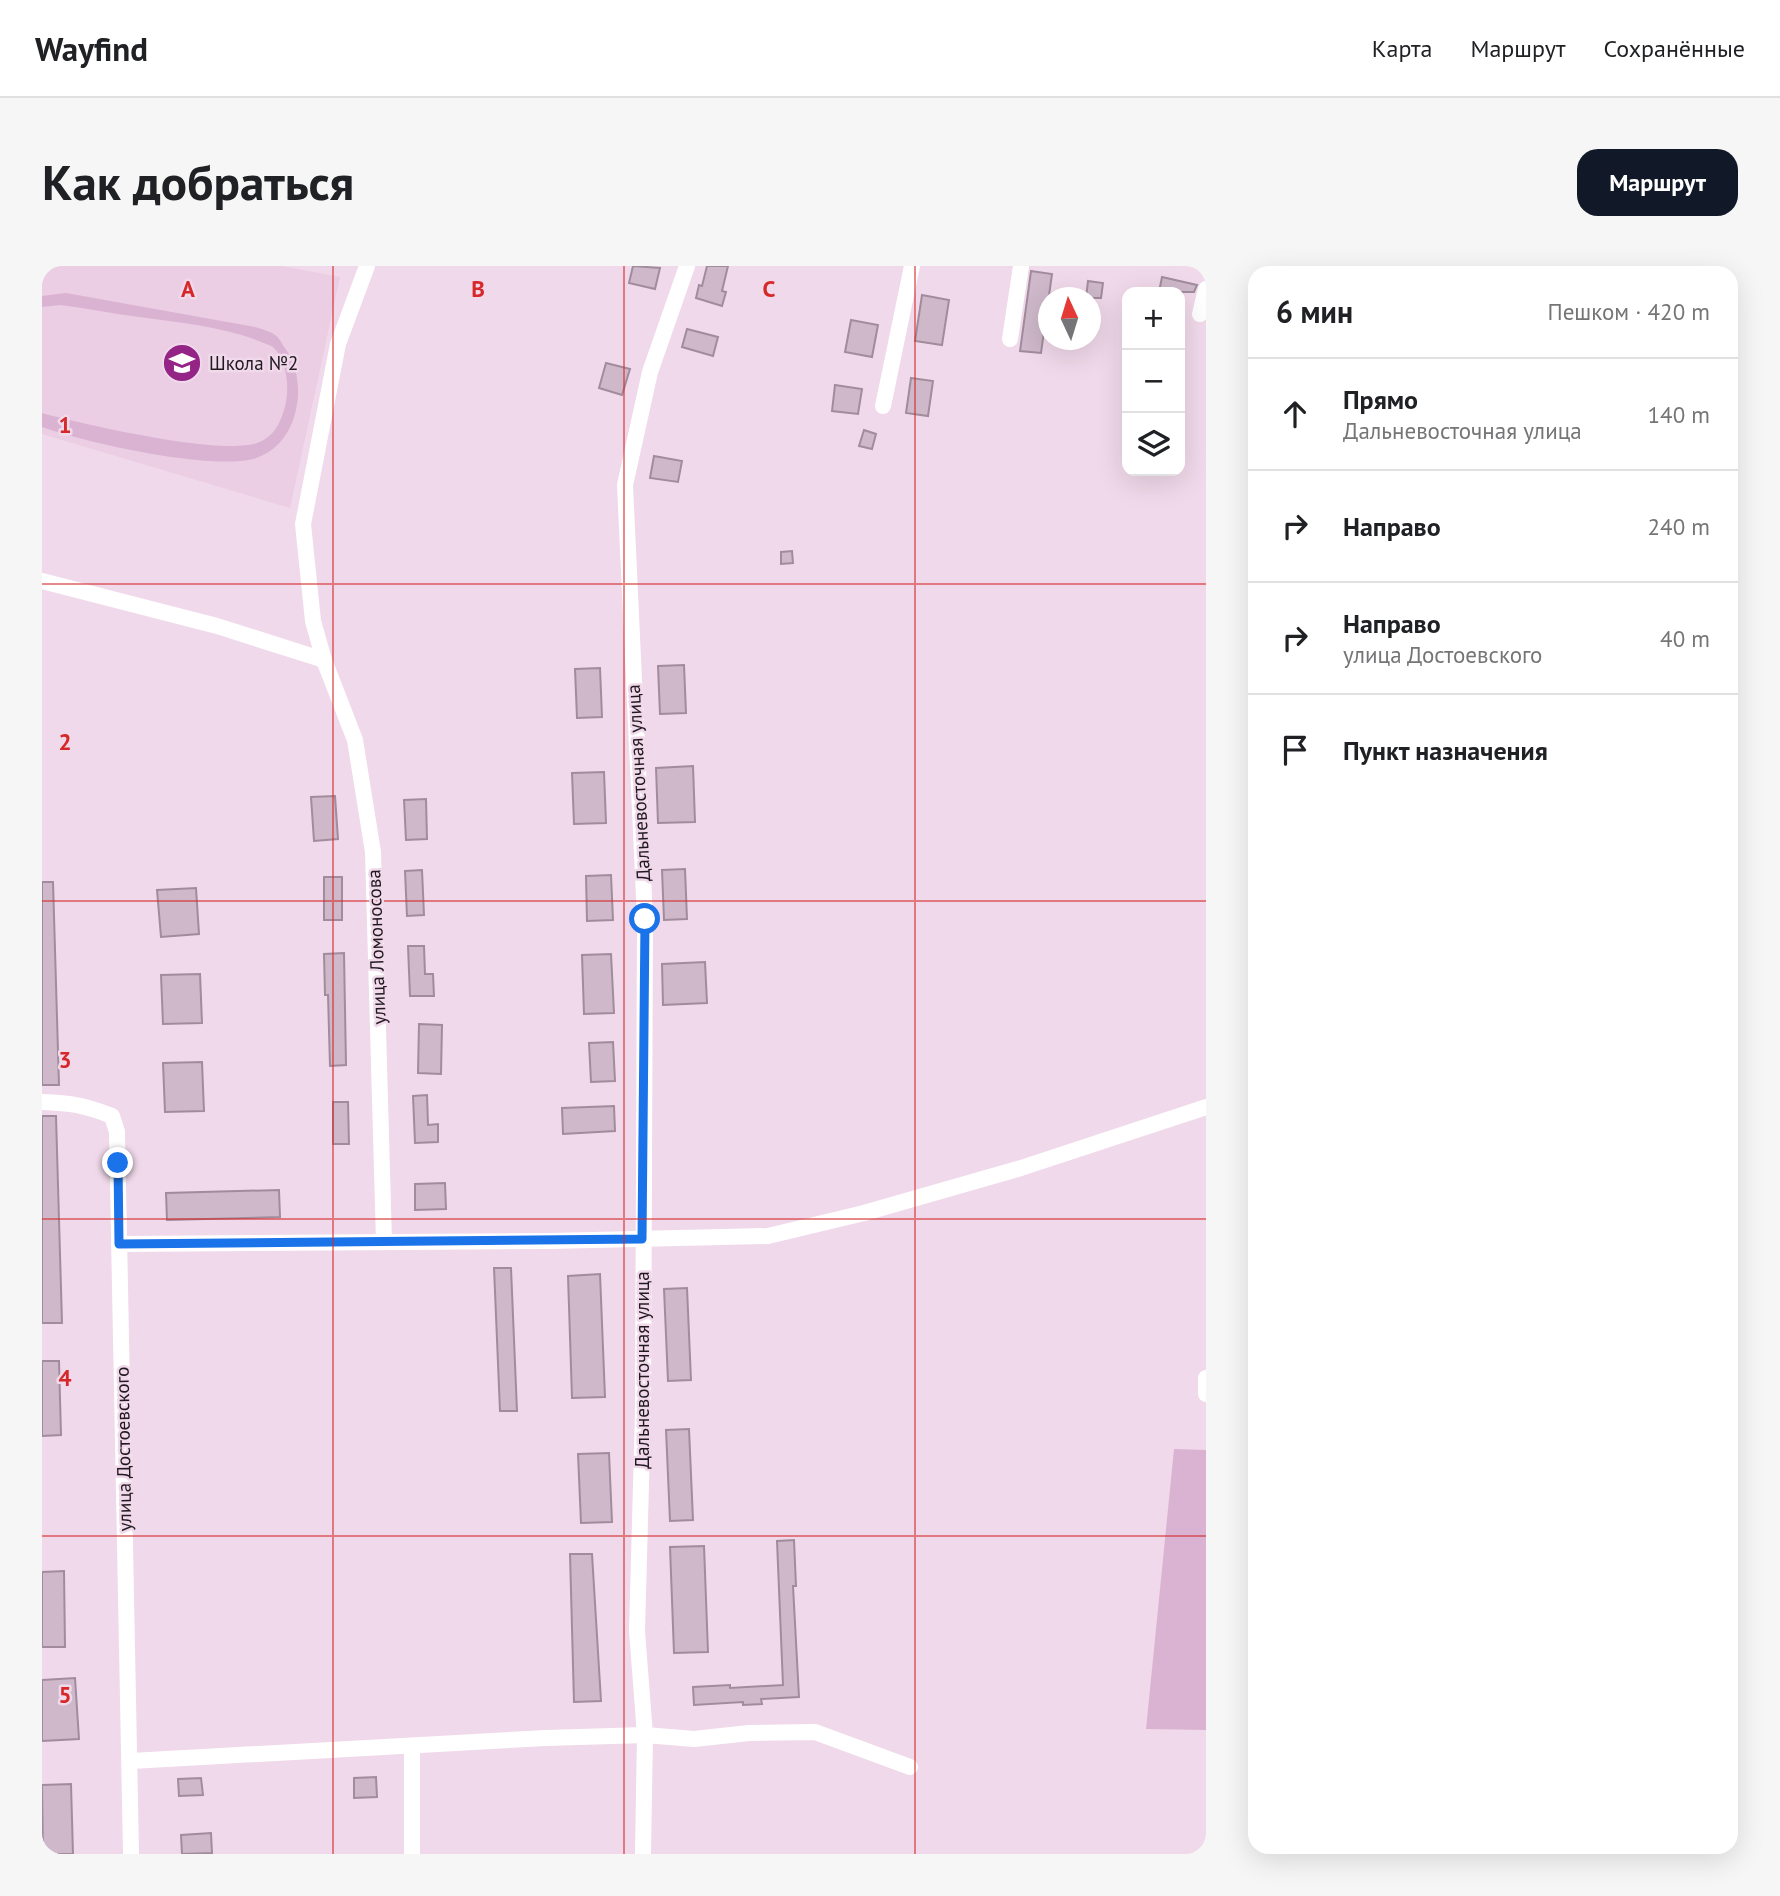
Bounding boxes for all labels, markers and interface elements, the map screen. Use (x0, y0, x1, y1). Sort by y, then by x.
text: Wayfind (35, 27, 148, 70)
text: Карта (1372, 33, 1432, 64)
text: Маршрут (1470, 33, 1565, 64)
text: Сохранённые (1603, 33, 1745, 64)
button: Маршрут (1577, 149, 1738, 216)
text: Как добраться (42, 150, 354, 214)
text: A (181, 274, 195, 303)
text: B (471, 274, 485, 303)
text: C (763, 274, 776, 303)
north arrow (1038, 287, 1101, 350)
map controls (1122, 287, 1185, 476)
button: + (1122, 287, 1185, 350)
text: 6 мин (1276, 292, 1353, 331)
text: Пешком · 420 m (1547, 297, 1710, 326)
school or university icon: Школа №2 (161, 342, 203, 384)
button: − (1122, 350, 1185, 413)
place label: Школа №2 (209, 351, 298, 375)
text: Прямо (1343, 383, 1418, 416)
icon: ahead (1276, 395, 1314, 433)
text: 140 m (1648, 400, 1710, 429)
text: 1 (58, 410, 72, 439)
button: layers (1122, 413, 1185, 476)
text: Дальневосточная улица (1343, 416, 1582, 445)
icon: right (1276, 507, 1314, 545)
text: Направо (1343, 510, 1441, 543)
text: 240 m (1648, 512, 1710, 541)
text: Направо (1343, 607, 1441, 640)
icon: right (1276, 619, 1314, 657)
text: 40 m (1660, 624, 1710, 653)
text: улица Достоевского (1343, 640, 1542, 669)
street label: Дальневосточная улица (621, 684, 655, 882)
text: 2 (58, 727, 72, 756)
icon: arrive (1276, 731, 1314, 769)
text: Пункт назначения (1343, 734, 1548, 767)
street label: улица Ломоносова (361, 869, 391, 1025)
route start (629, 903, 660, 934)
text: 3 (58, 1045, 72, 1074)
route end (102, 1147, 133, 1178)
street label: Дальневосточная улица (630, 1271, 654, 1469)
text: 4 (58, 1363, 72, 1392)
street label: улица Достоевского (110, 1366, 136, 1532)
text: 5 (58, 1680, 72, 1709)

